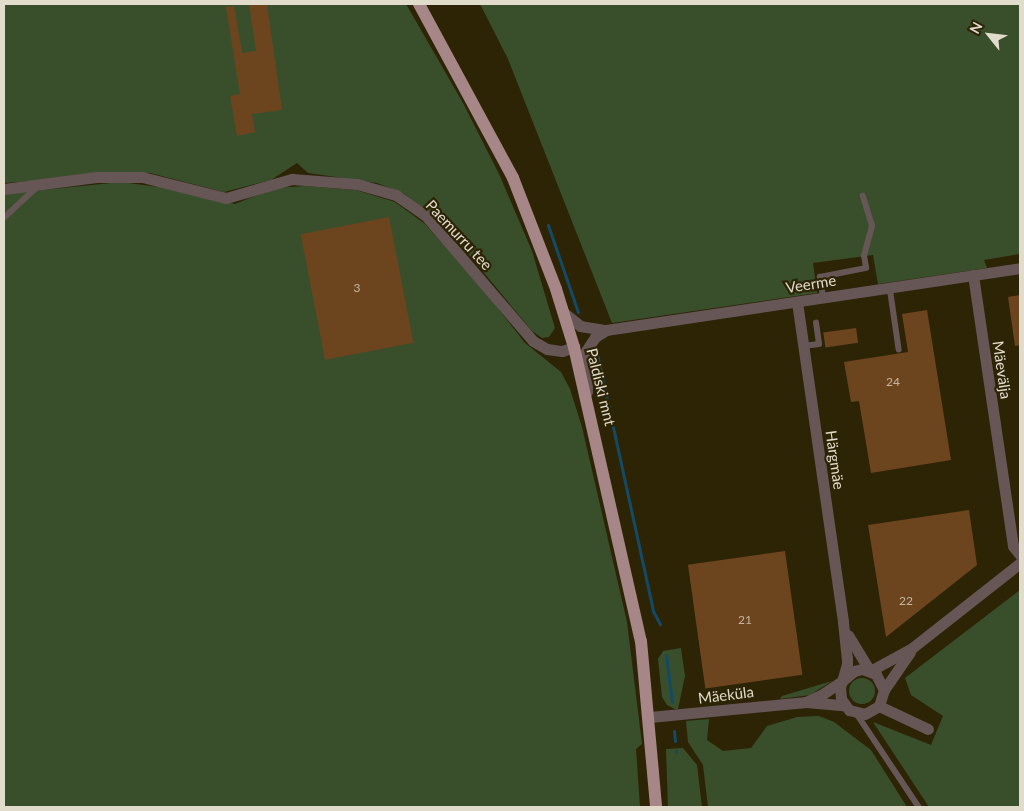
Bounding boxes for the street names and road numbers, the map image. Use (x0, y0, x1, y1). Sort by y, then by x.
street label: Paemurru tee (422, 196, 496, 274)
street label: Veerme (785, 271, 837, 297)
street label: Mäevälja (989, 340, 1015, 400)
street label: Paldiski mnt (583, 346, 619, 428)
street label: Härgmäe (822, 429, 848, 491)
street label: Mäeküla (697, 683, 755, 707)

